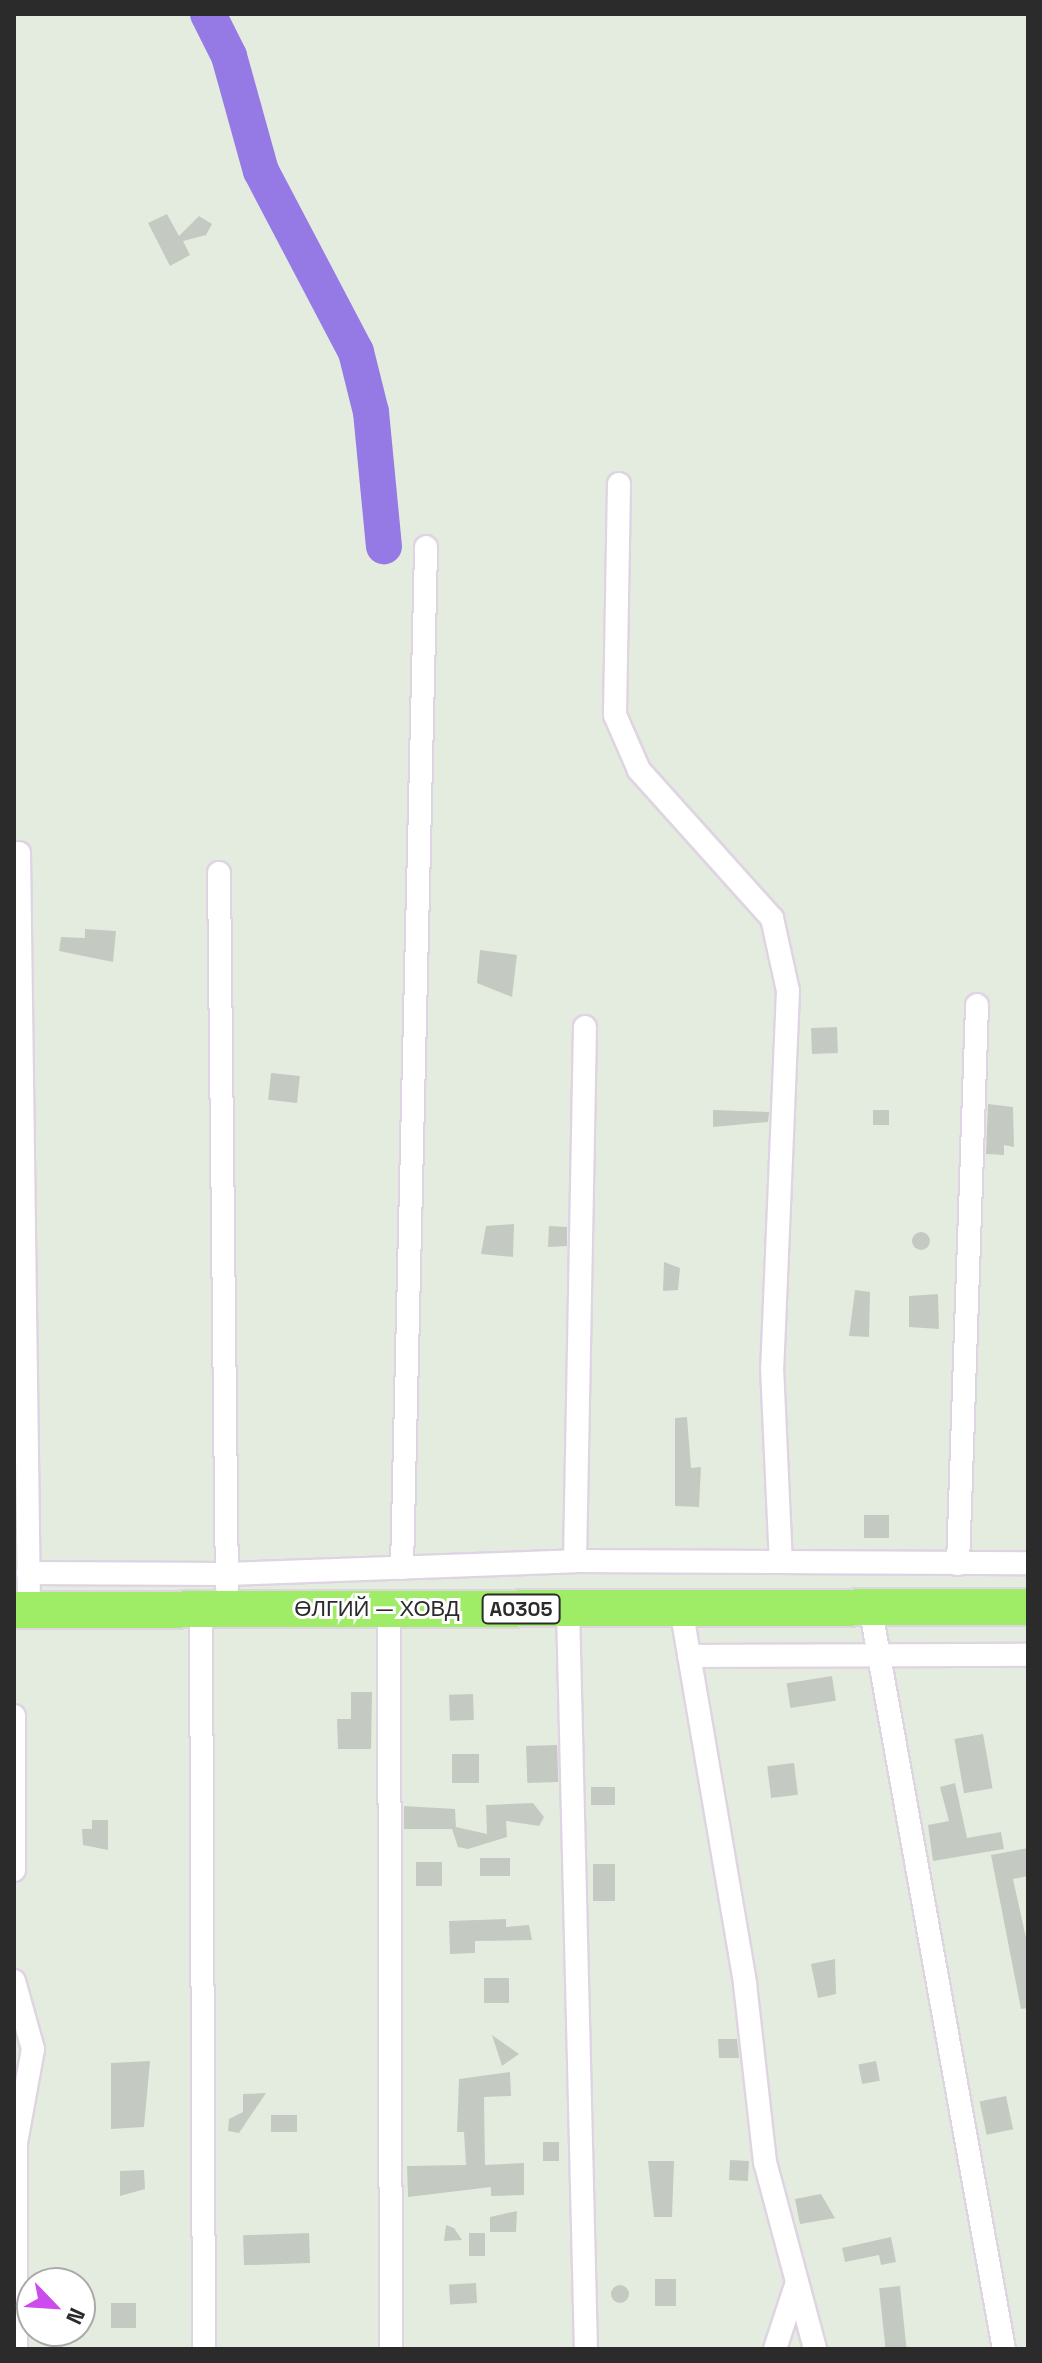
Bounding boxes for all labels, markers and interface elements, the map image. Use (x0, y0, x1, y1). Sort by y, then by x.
road number: A0305 (481, 1593, 561, 1625)
street label: ӨЛГИЙ — ХОВД (294, 1596, 460, 1622)
north arrow (16, 2267, 96, 2347)
text: N (60, 2304, 92, 2329)

